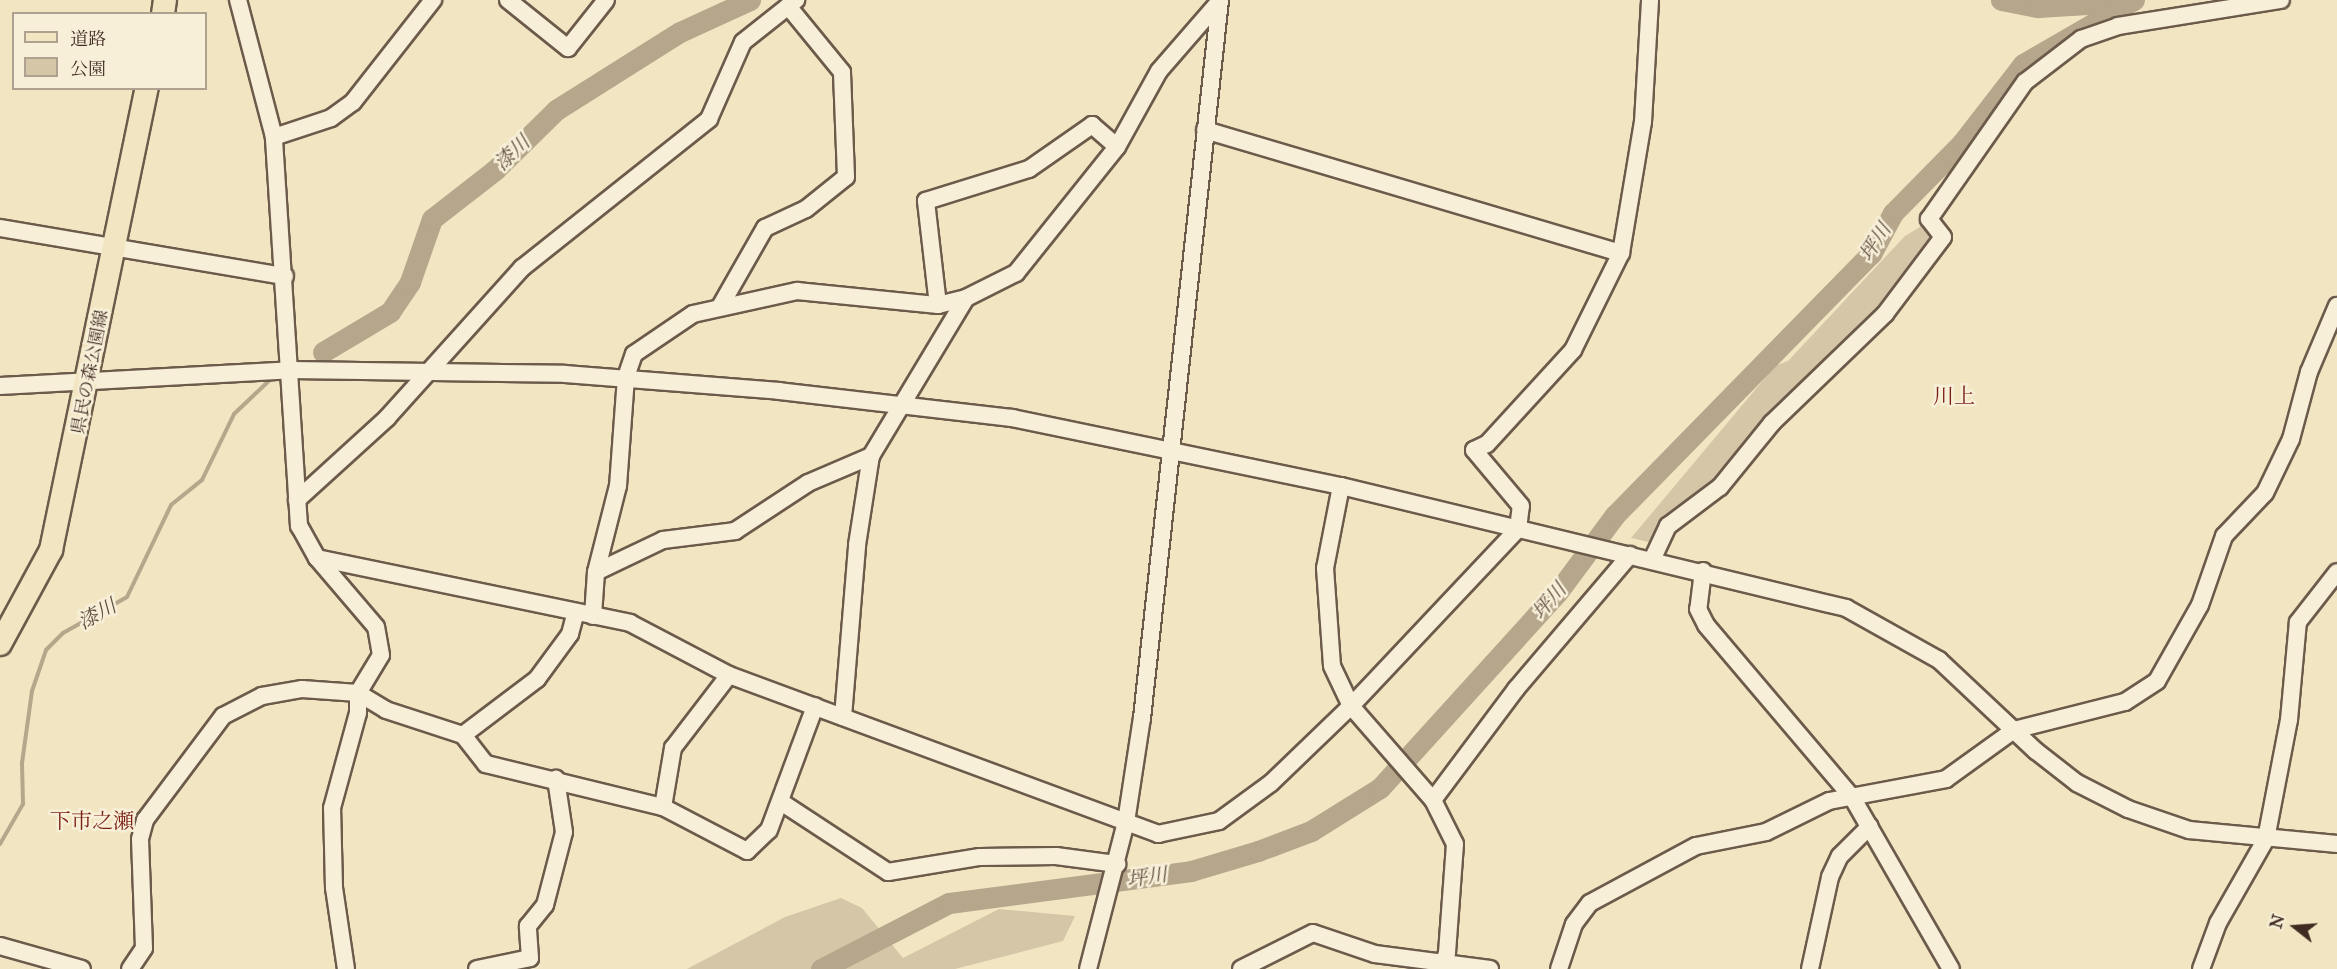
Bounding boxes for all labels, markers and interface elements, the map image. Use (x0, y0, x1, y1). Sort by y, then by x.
legend (12, 12, 207, 90)
text: 道路 (70, 28, 106, 50)
text: 公園 (70, 58, 106, 80)
water label: 漆川 (489, 130, 535, 176)
water label: 坪川 (1854, 219, 1896, 265)
street label: 県民の森公園線 (67, 308, 113, 436)
district label: 川上 (1933, 383, 1975, 409)
water label: 坪川 (1527, 578, 1571, 624)
water label: 漆川 (74, 594, 120, 634)
district label: 下市之瀬 (50, 808, 134, 834)
water label: 坪川 (1126, 862, 1168, 892)
north arrow (2265, 897, 2325, 957)
text: N (2266, 912, 2288, 931)

